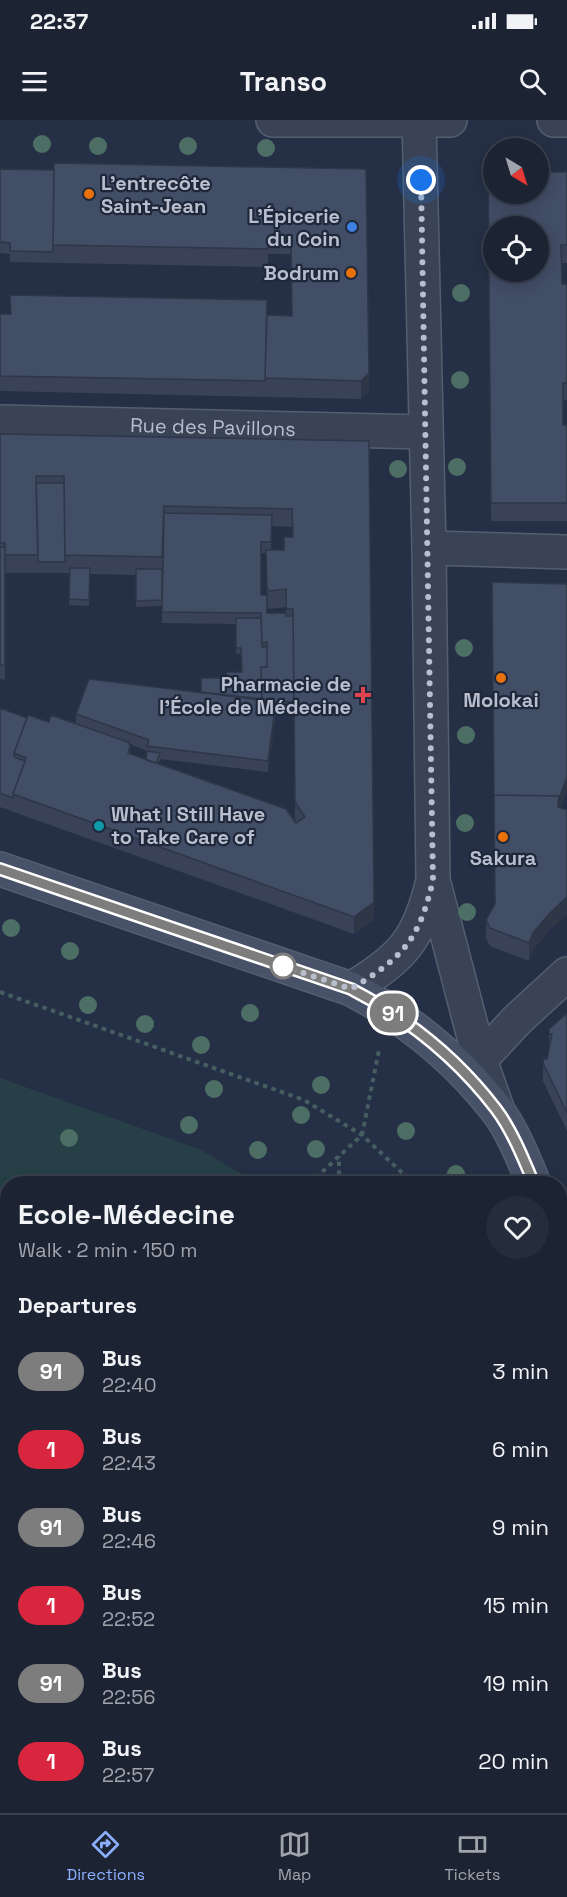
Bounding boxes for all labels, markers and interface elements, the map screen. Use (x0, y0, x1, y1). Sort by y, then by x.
text: 22:37 (30, 7, 88, 35)
text: Transo (240, 64, 327, 99)
icon: menu (18, 65, 51, 98)
icon: search (516, 65, 549, 98)
north arrow (483, 138, 549, 204)
map controls (483, 138, 549, 282)
your location (406, 165, 436, 195)
place label: L'entrecôte Saint-Jean (101, 170, 211, 219)
marker: L'entrecôte Saint-Jean (82, 187, 96, 201)
place label: L'Épicerie du Coin (248, 203, 340, 252)
button: locate (483, 216, 549, 282)
marker: L'Épicerie du Coin (345, 220, 359, 234)
place label: Bodrum (263, 260, 339, 286)
marker: Bodrum (344, 266, 358, 280)
street label: Rue des Pavillons (130, 412, 296, 442)
place label: Pharmacie de l'École de Médecine (159, 671, 351, 720)
marker: Molokai (494, 671, 508, 685)
place label: Molokai (463, 687, 539, 713)
marker: Pharmacie de l'École de Médecine (356, 688, 370, 702)
place label: What I Still Have to Take Care of (111, 801, 265, 850)
marker: What I Still Have to Take Care of (92, 819, 106, 833)
marker: Sakura (496, 830, 510, 844)
place label: Sakura (470, 845, 537, 871)
unlabelled marker (270, 953, 296, 979)
line badge: 91 (366, 994, 420, 1032)
text: 91 (382, 1000, 404, 1027)
text: Ecole-Médecine (18, 1196, 235, 1232)
button: heart (486, 1196, 549, 1259)
text: Walk · 2 min · 150 m (18, 1237, 198, 1263)
text: Departures (18, 1291, 137, 1319)
text: Bus (102, 1344, 142, 1372)
text: 3 min (492, 1357, 549, 1385)
text: 91 (40, 1358, 62, 1385)
text: 22:40 (102, 1372, 157, 1398)
text: Bus (102, 1422, 142, 1450)
text: 6 min (492, 1435, 549, 1463)
text: 1 (46, 1436, 56, 1463)
text: 22:43 (102, 1450, 156, 1476)
text: Bus (102, 1500, 142, 1528)
text: 9 min (492, 1513, 549, 1541)
text: 91 (40, 1514, 62, 1541)
text: 22:46 (102, 1528, 156, 1554)
text: Bus (102, 1578, 142, 1606)
text: 15 min (483, 1591, 549, 1619)
text: 1 (46, 1592, 56, 1619)
text: 22:52 (102, 1606, 155, 1632)
text: Bus (102, 1656, 142, 1684)
text: 19 min (483, 1669, 549, 1697)
text: 91 (40, 1670, 62, 1697)
text: 22:56 (102, 1684, 155, 1710)
text: Bus (102, 1734, 142, 1762)
text: 20 min (478, 1747, 549, 1775)
text: 1 (46, 1748, 56, 1775)
text: 22:57 (102, 1762, 154, 1788)
tab: Directions (67, 1828, 145, 1885)
tab: Map (278, 1828, 311, 1885)
tab: Tickets (445, 1828, 500, 1885)

